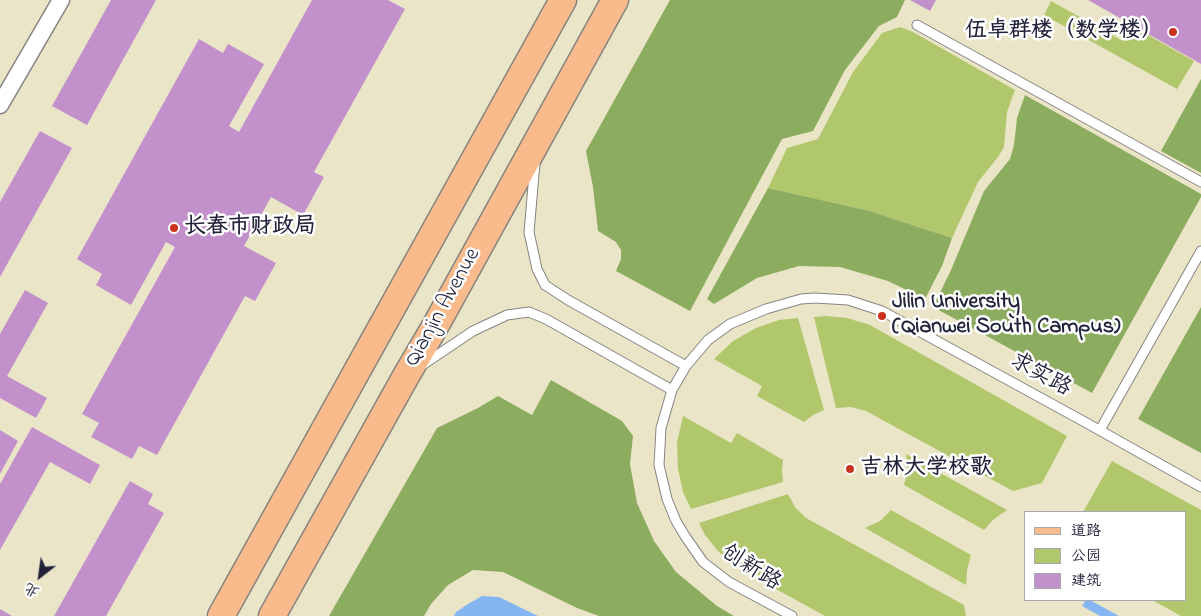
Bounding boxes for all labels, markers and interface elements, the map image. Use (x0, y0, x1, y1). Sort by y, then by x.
place label: 伍卓群楼（数学楼） (965, 19, 1163, 45)
marker: 伍卓群楼（数学楼） (1167, 26, 1179, 38)
place label: 长春市财政局 (184, 215, 316, 241)
marker: 长春市财政局 (168, 222, 180, 234)
street label: Qianjin Avenue (401, 244, 487, 372)
place label: Jilin University (Qianwei South Campus) (892, 290, 1120, 342)
marker: Jilin University (Qianwei South Campus) (876, 310, 888, 322)
street label: 求实路 (1005, 348, 1075, 404)
place label: 吉林大学校歌 (860, 456, 992, 482)
marker: 吉林大学校歌 (844, 463, 856, 475)
legend (1024, 511, 1186, 601)
text: 道路 (1071, 520, 1101, 542)
street label: 创新路 (715, 540, 785, 598)
text: 公园 (1071, 545, 1101, 567)
north arrow (15, 551, 65, 601)
text: 建筑 (1071, 570, 1101, 592)
text: 北 (21, 577, 44, 602)

